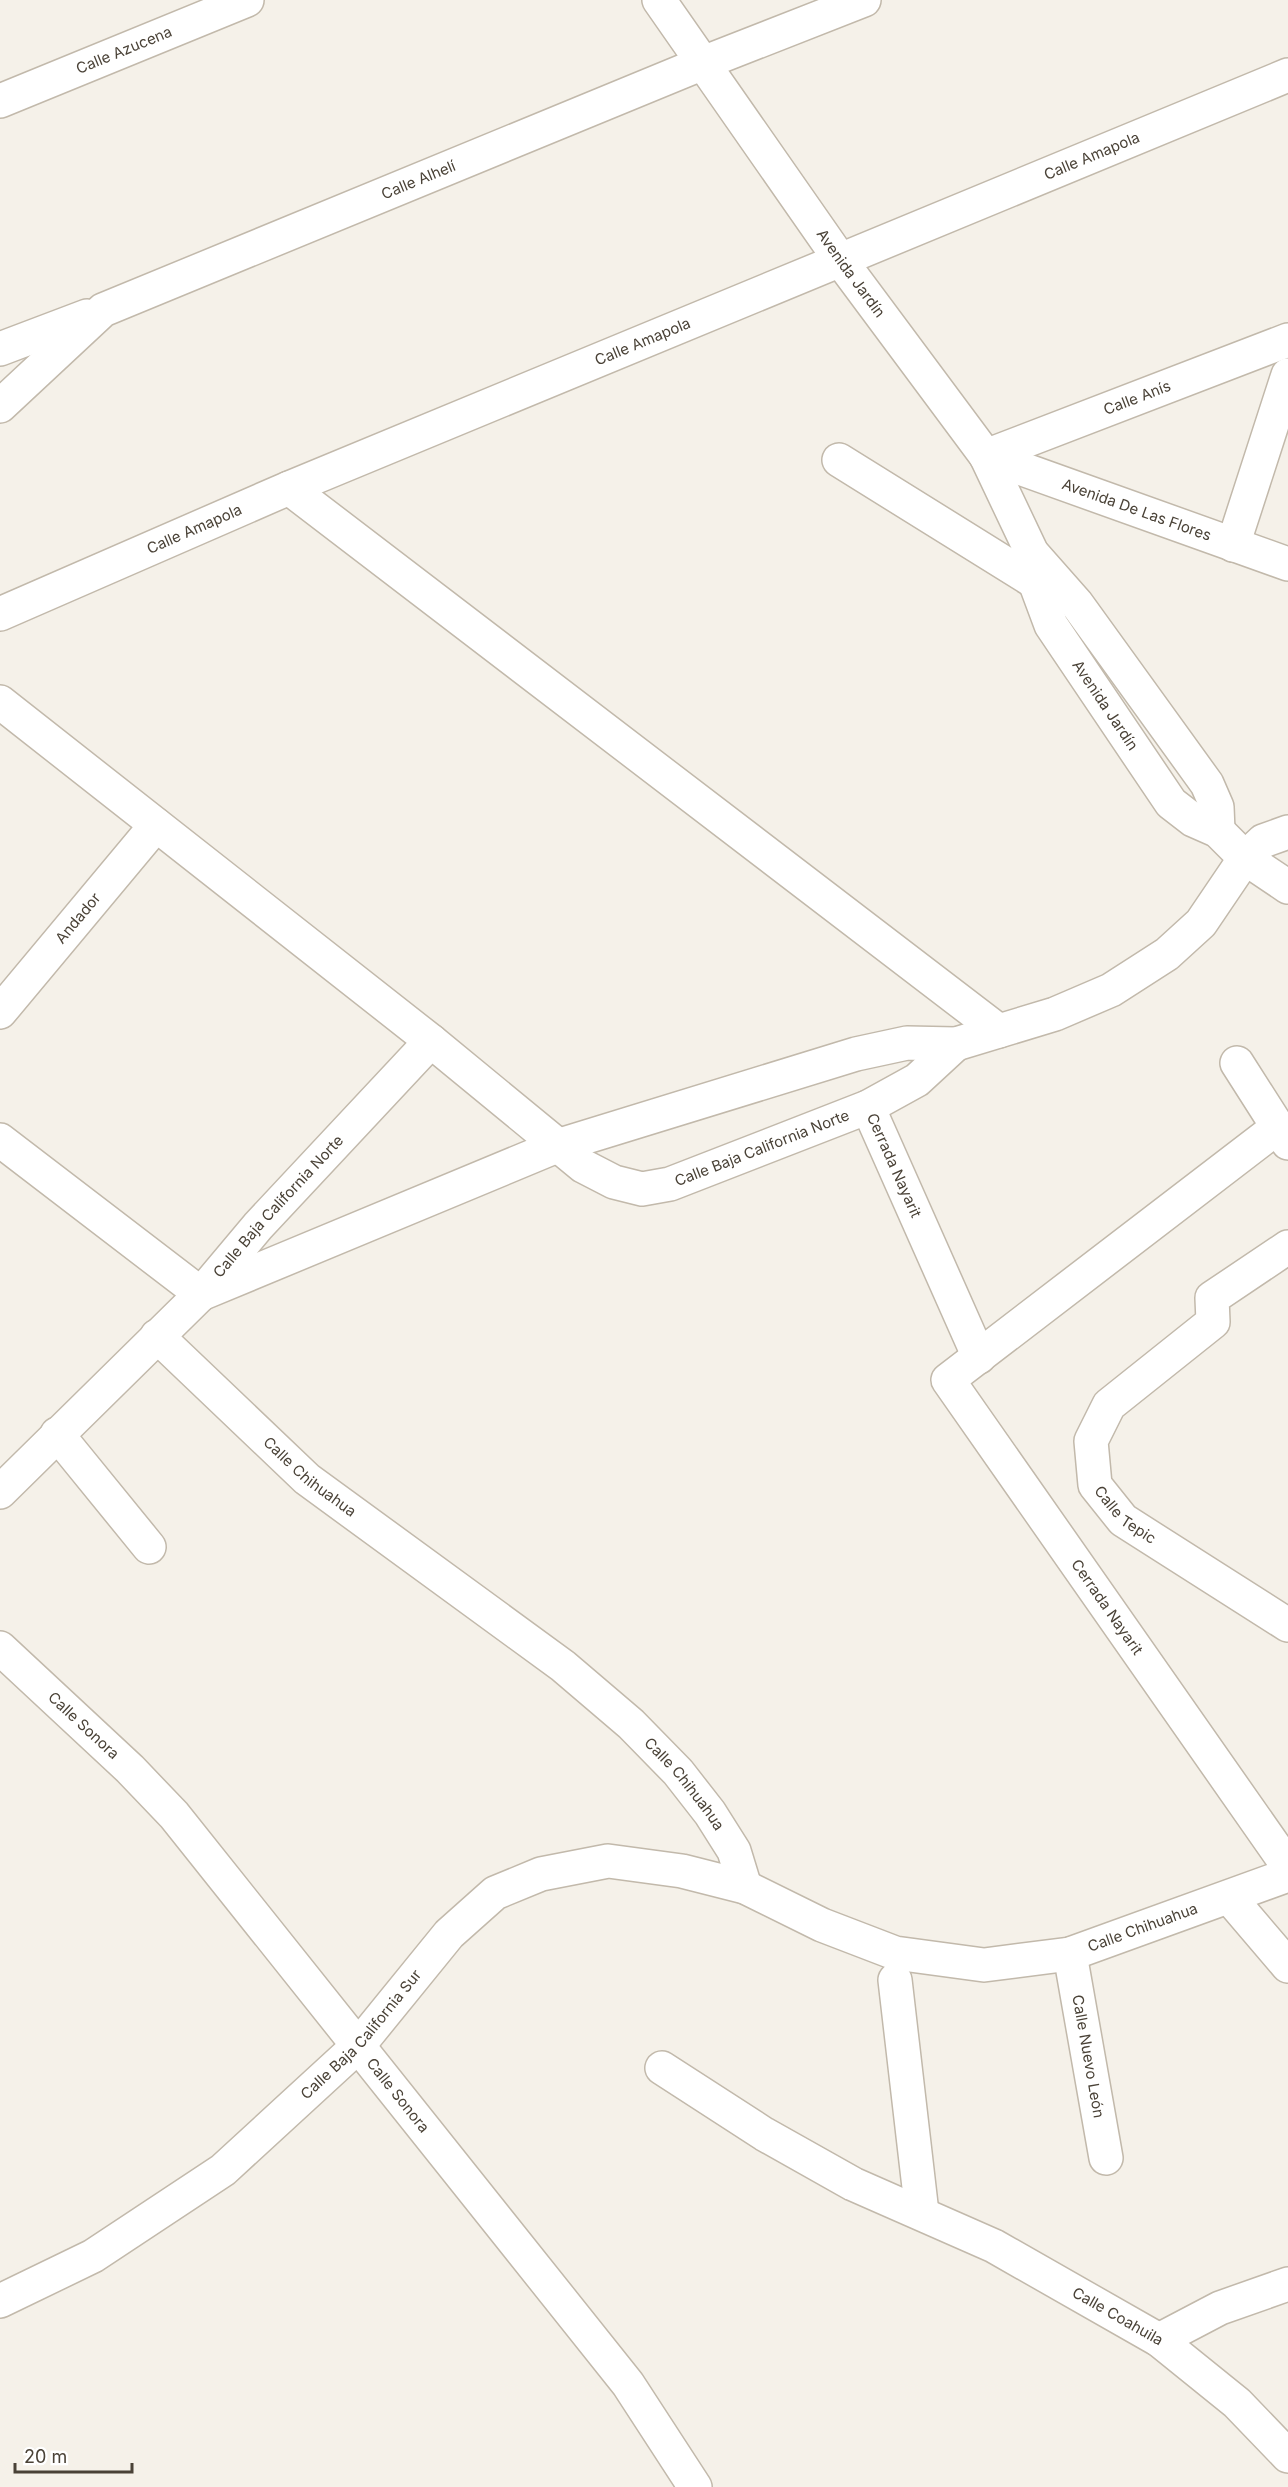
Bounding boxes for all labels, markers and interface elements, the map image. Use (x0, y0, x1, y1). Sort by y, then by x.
street label: Calle Azucena (73, 22, 175, 78)
street label: Calle Amapola (1041, 127, 1142, 184)
street label: Calle Alhelí (378, 156, 459, 203)
street label: Avenida Jardín (813, 225, 890, 321)
street label: Calle Amapola (592, 313, 693, 370)
street label: Calle Anís (1101, 376, 1173, 419)
street label: Avenida De Las Flores (1060, 474, 1214, 545)
street label: Calle Amapola (144, 500, 245, 558)
street label: Avenida Jardín (1068, 656, 1143, 754)
street label: Andador (51, 888, 105, 947)
street label: Calle Baja California Norte (672, 1105, 852, 1190)
street label: Cerrada Nayarit (863, 1110, 926, 1221)
street label: Calle Baja California Norte (209, 1131, 347, 1281)
street label: Calle Chihuahua (260, 1432, 360, 1521)
street label: Calle Tepic (1090, 1482, 1160, 1548)
street label: Cerrada Nayarit (1067, 1555, 1147, 1658)
street label: Calle Sonora (44, 1688, 123, 1763)
street label: Calle Chihuahua (640, 1733, 729, 1834)
street label: Calle Chihuahua (1085, 1899, 1200, 1956)
street label: Calle Baja California Sur (296, 1965, 426, 2103)
street label: Calle Nuevo León (1068, 1993, 1109, 2119)
street label: Calle Sonora (363, 2054, 434, 2136)
street label: Calle Coahuila (1069, 2283, 1167, 2349)
scale bar (15, 2436, 132, 2474)
text: 20 m (24, 2446, 67, 2467)

